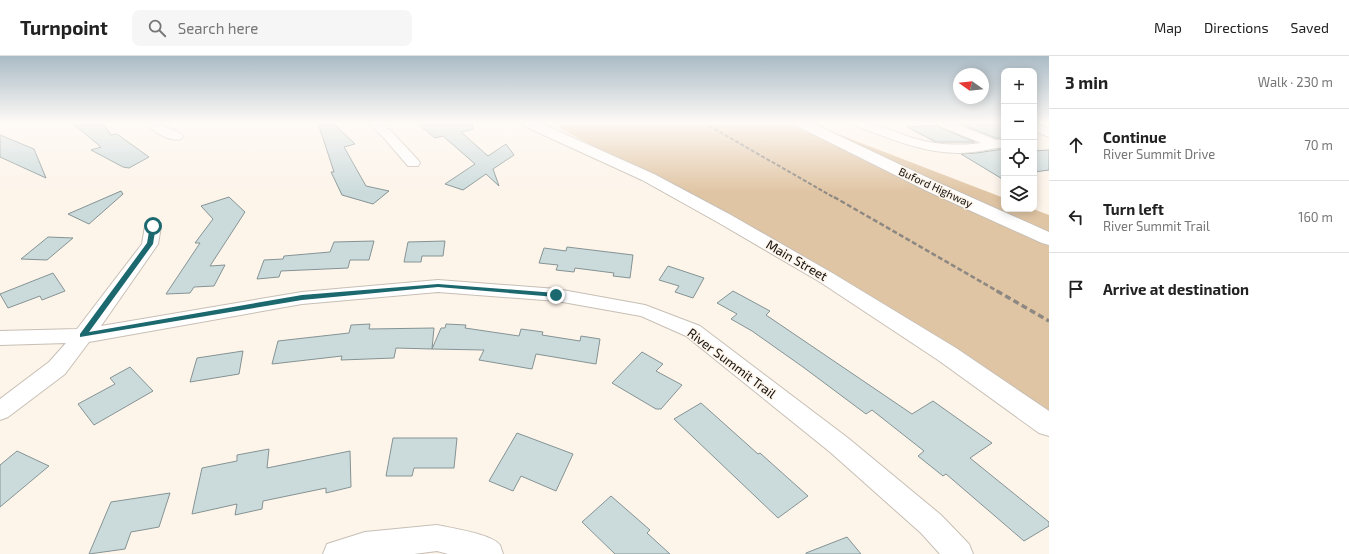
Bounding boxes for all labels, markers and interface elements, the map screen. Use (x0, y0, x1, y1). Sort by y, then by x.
search box (132, 10, 412, 46)
text: Turnpoint (20, 16, 108, 39)
icon: search (146, 17, 168, 39)
text: Search here (178, 19, 258, 37)
text: Map (1154, 19, 1182, 36)
text: Directions (1204, 19, 1269, 36)
text: Saved (1291, 19, 1329, 36)
north arrow (953, 68, 989, 104)
map controls (1001, 68, 1037, 212)
button: + (1001, 68, 1037, 104)
text: 3 min (1065, 72, 1108, 92)
text: Walk · 230 m (1258, 74, 1333, 90)
button: − (1001, 104, 1037, 140)
text: Continue (1103, 128, 1166, 146)
icon: ahead (1065, 134, 1087, 156)
text: 70 m (1304, 137, 1333, 153)
button: locate (1001, 140, 1037, 176)
text: River Summit Drive (1103, 146, 1215, 162)
street label: Buford Highway (897, 164, 975, 210)
button: layers (1001, 176, 1037, 212)
text: Turn left (1103, 200, 1164, 218)
icon: left (1065, 206, 1087, 228)
text: 160 m (1298, 209, 1333, 225)
route start (144, 217, 162, 235)
text: River Summit Trail (1103, 218, 1210, 234)
street label: Main Street (763, 236, 831, 284)
icon: arrive (1065, 278, 1087, 300)
text: Arrive at destination (1103, 280, 1249, 298)
route end (547, 286, 565, 304)
street label: River Summit Trail (684, 324, 780, 402)

